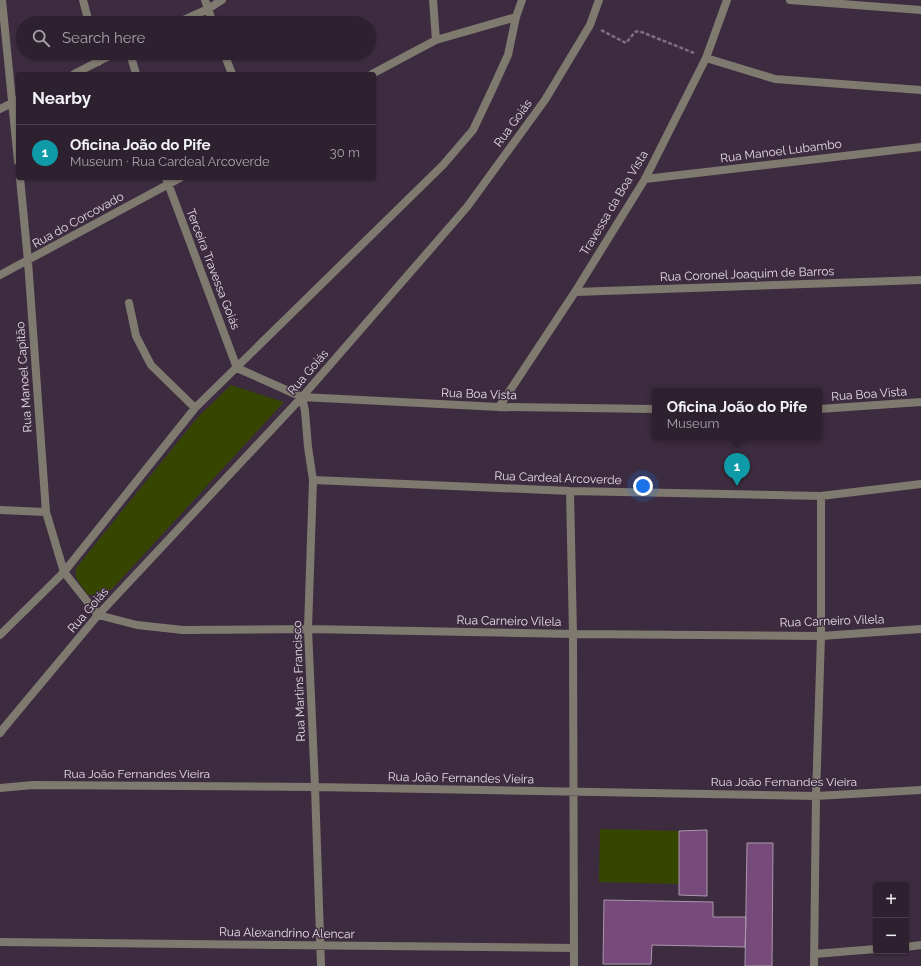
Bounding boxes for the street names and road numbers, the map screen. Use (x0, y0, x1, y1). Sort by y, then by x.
street label: Rua Goiás (491, 96, 535, 149)
street label: Rua Manoel Lubambo (719, 137, 843, 165)
street label: Travessa da Boa Vista (577, 148, 651, 258)
street label: Rua do Corcovado (30, 189, 126, 251)
street label: Terceira Travessa Goiás (183, 206, 243, 332)
street label: Rua Coronel Joaquim de Barros (660, 264, 835, 284)
street label: Rua Manoel Capitão (13, 321, 35, 433)
street label: Rua Goiás (285, 346, 332, 397)
street label: Rua Boa Vista (831, 384, 907, 404)
street label: Rua Boa Vista (441, 386, 517, 402)
street label: Rua Cardeal Arcoverde (494, 469, 622, 487)
street label: Rua Goiás (65, 584, 112, 635)
street label: Rua Carneiro Vilela (779, 612, 885, 630)
street label: Rua Carneiro Vilela (456, 613, 562, 629)
street label: Rua Martins Francisco (290, 620, 308, 742)
street label: Rua João Fernandes Vieira (64, 767, 210, 781)
street label: Rua João Fernandes Vieira (388, 770, 534, 786)
street label: Rua João Fernandes Vieira (711, 775, 857, 789)
street label: Rua Alexandrino Alencar (219, 925, 356, 941)

